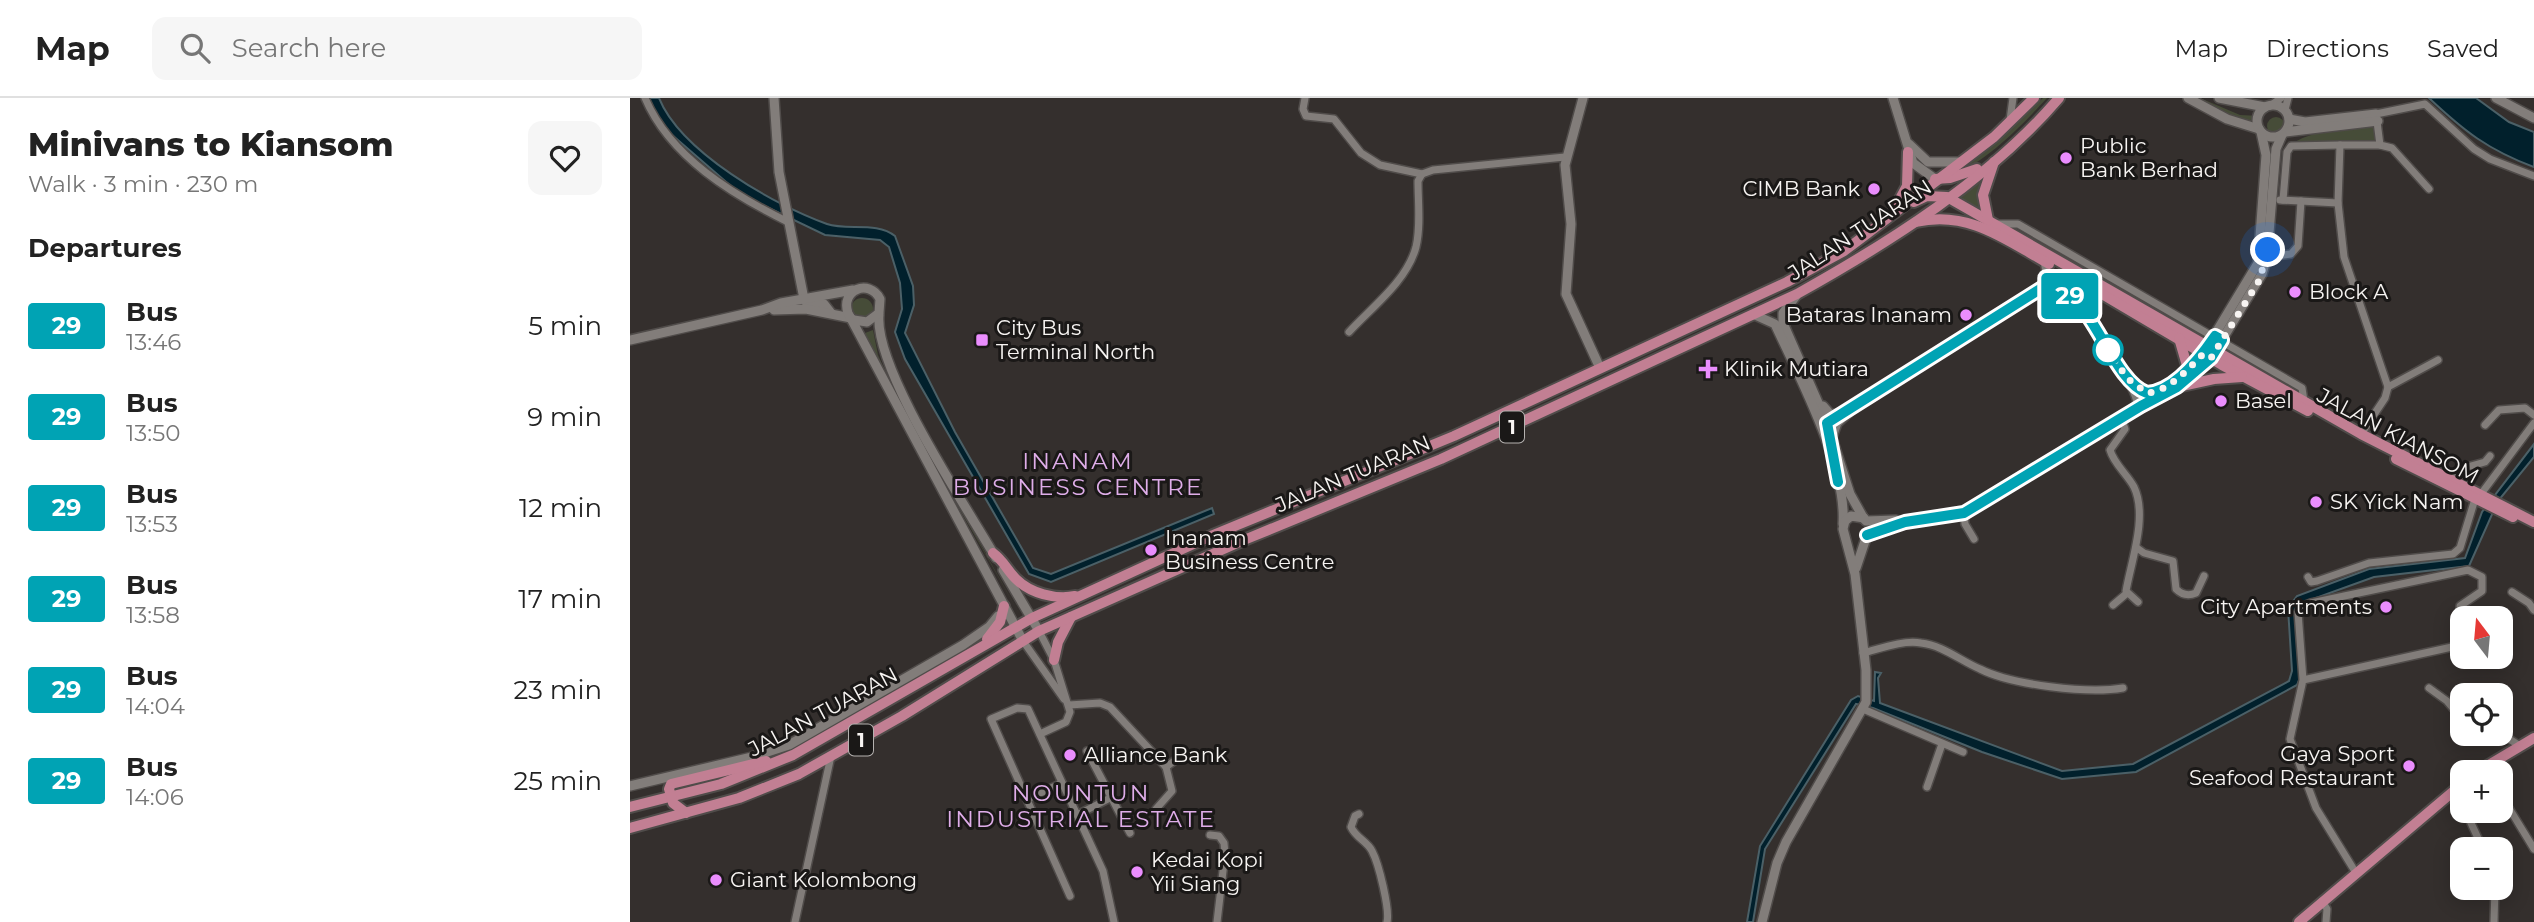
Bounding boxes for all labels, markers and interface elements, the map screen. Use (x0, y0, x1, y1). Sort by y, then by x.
search box (152, 17, 642, 80)
text: Map (35, 28, 110, 68)
icon: search (176, 29, 214, 67)
text: Search here (232, 32, 386, 64)
text: Map (2175, 34, 2228, 63)
text: Directions (2266, 34, 2389, 63)
text: Saved (2427, 34, 2499, 63)
button: heart (528, 121, 602, 195)
text: Minivans to Kiansom (28, 124, 393, 164)
place label: Public Bank Berhad (2080, 133, 2218, 182)
marker: Public Bank Berhad (2058, 150, 2074, 166)
text: Walk · 3 min · 230 m (28, 170, 258, 198)
street label: JALAN TUARAN (1783, 174, 1936, 286)
place label: CIMB Bank (1742, 176, 1860, 201)
marker: CIMB Bank (1866, 181, 1882, 197)
text: Departures (28, 232, 182, 264)
your location (2250, 232, 2285, 267)
line badge: 29 (2038, 273, 2102, 319)
place label: Block A (2309, 279, 2389, 304)
text: 29 (2055, 281, 2085, 310)
marker: Block A (2287, 284, 2303, 300)
text: Bus (126, 296, 178, 328)
place label: Bataras Inanam (1786, 302, 1952, 327)
marker: Bataras Inanam (1958, 307, 1974, 323)
text: 5 min (528, 310, 602, 342)
text: 29 (52, 311, 81, 340)
place label: City Bus Terminal North (996, 315, 1155, 364)
text: 13:46 (126, 328, 181, 356)
marker: City Bus Terminal North (974, 332, 990, 348)
unlabelled marker (2093, 335, 2123, 365)
place label: Klinik Mutiara (1724, 356, 1869, 381)
marker: Klinik Mutiara (1698, 359, 1718, 379)
street label: JALAN KIANSOM (2312, 382, 2483, 489)
text: Bus (126, 387, 178, 419)
place label: Basel (2235, 388, 2292, 413)
marker: Basel (2213, 393, 2229, 409)
text: 9 min (527, 401, 602, 433)
text: 29 (52, 402, 81, 431)
road number: 1 (1500, 412, 1524, 442)
text: 13:50 (126, 419, 180, 447)
street label: JALAN TUARAN (1271, 430, 1434, 518)
district label: INANAM BUSINESS CENTRE (953, 447, 1203, 501)
text: Bus (126, 478, 178, 510)
place label: SK Yick Nam (2330, 489, 2464, 514)
text: 12 min (519, 492, 602, 524)
text: 29 (52, 493, 81, 522)
marker: SK Yick Nam (2308, 494, 2324, 510)
text: 13:53 (126, 510, 178, 538)
place label: Inanam Business Centre (1165, 525, 1334, 574)
marker: Inanam Business Centre (1143, 542, 1159, 558)
text: Bus (126, 569, 178, 601)
text: 17 min (518, 583, 602, 615)
text: 29 (52, 584, 81, 613)
place label: City Apartments (2200, 594, 2372, 619)
marker: City Apartments (2378, 599, 2394, 615)
text: 13:58 (126, 601, 180, 629)
north arrow (2450, 606, 2513, 668)
map controls (2450, 606, 2513, 900)
text: Bus (126, 660, 178, 692)
street label: JALAN TUARAN (743, 662, 902, 762)
text: 23 min (514, 674, 602, 706)
text: 29 (52, 675, 81, 704)
button: locate (2450, 683, 2513, 746)
text: 14:04 (126, 692, 185, 720)
road number: 1 (849, 724, 873, 755)
place label: Gaya Sport Seafood Restaurant (2189, 741, 2395, 790)
place label: Alliance Bank (1084, 742, 1228, 767)
marker: Alliance Bank (1062, 747, 1078, 763)
text: Bus (126, 751, 178, 783)
marker: Gaya Sport Seafood Restaurant (2401, 758, 2417, 774)
button: + (2450, 760, 2513, 823)
text: 25 min (514, 765, 602, 797)
text: 29 (52, 766, 81, 795)
district label: NOUNTUN INDUSTRIAL ESTATE (946, 779, 1216, 833)
text: 14:06 (126, 783, 184, 811)
button: − (2450, 837, 2513, 900)
place label: Kedai Kopi Yii Siang (1151, 847, 1263, 896)
marker: Kedai Kopi Yii Siang (1129, 864, 1145, 880)
place label: Giant Kolombong (730, 867, 917, 892)
marker: Giant Kolombong (708, 872, 724, 888)

